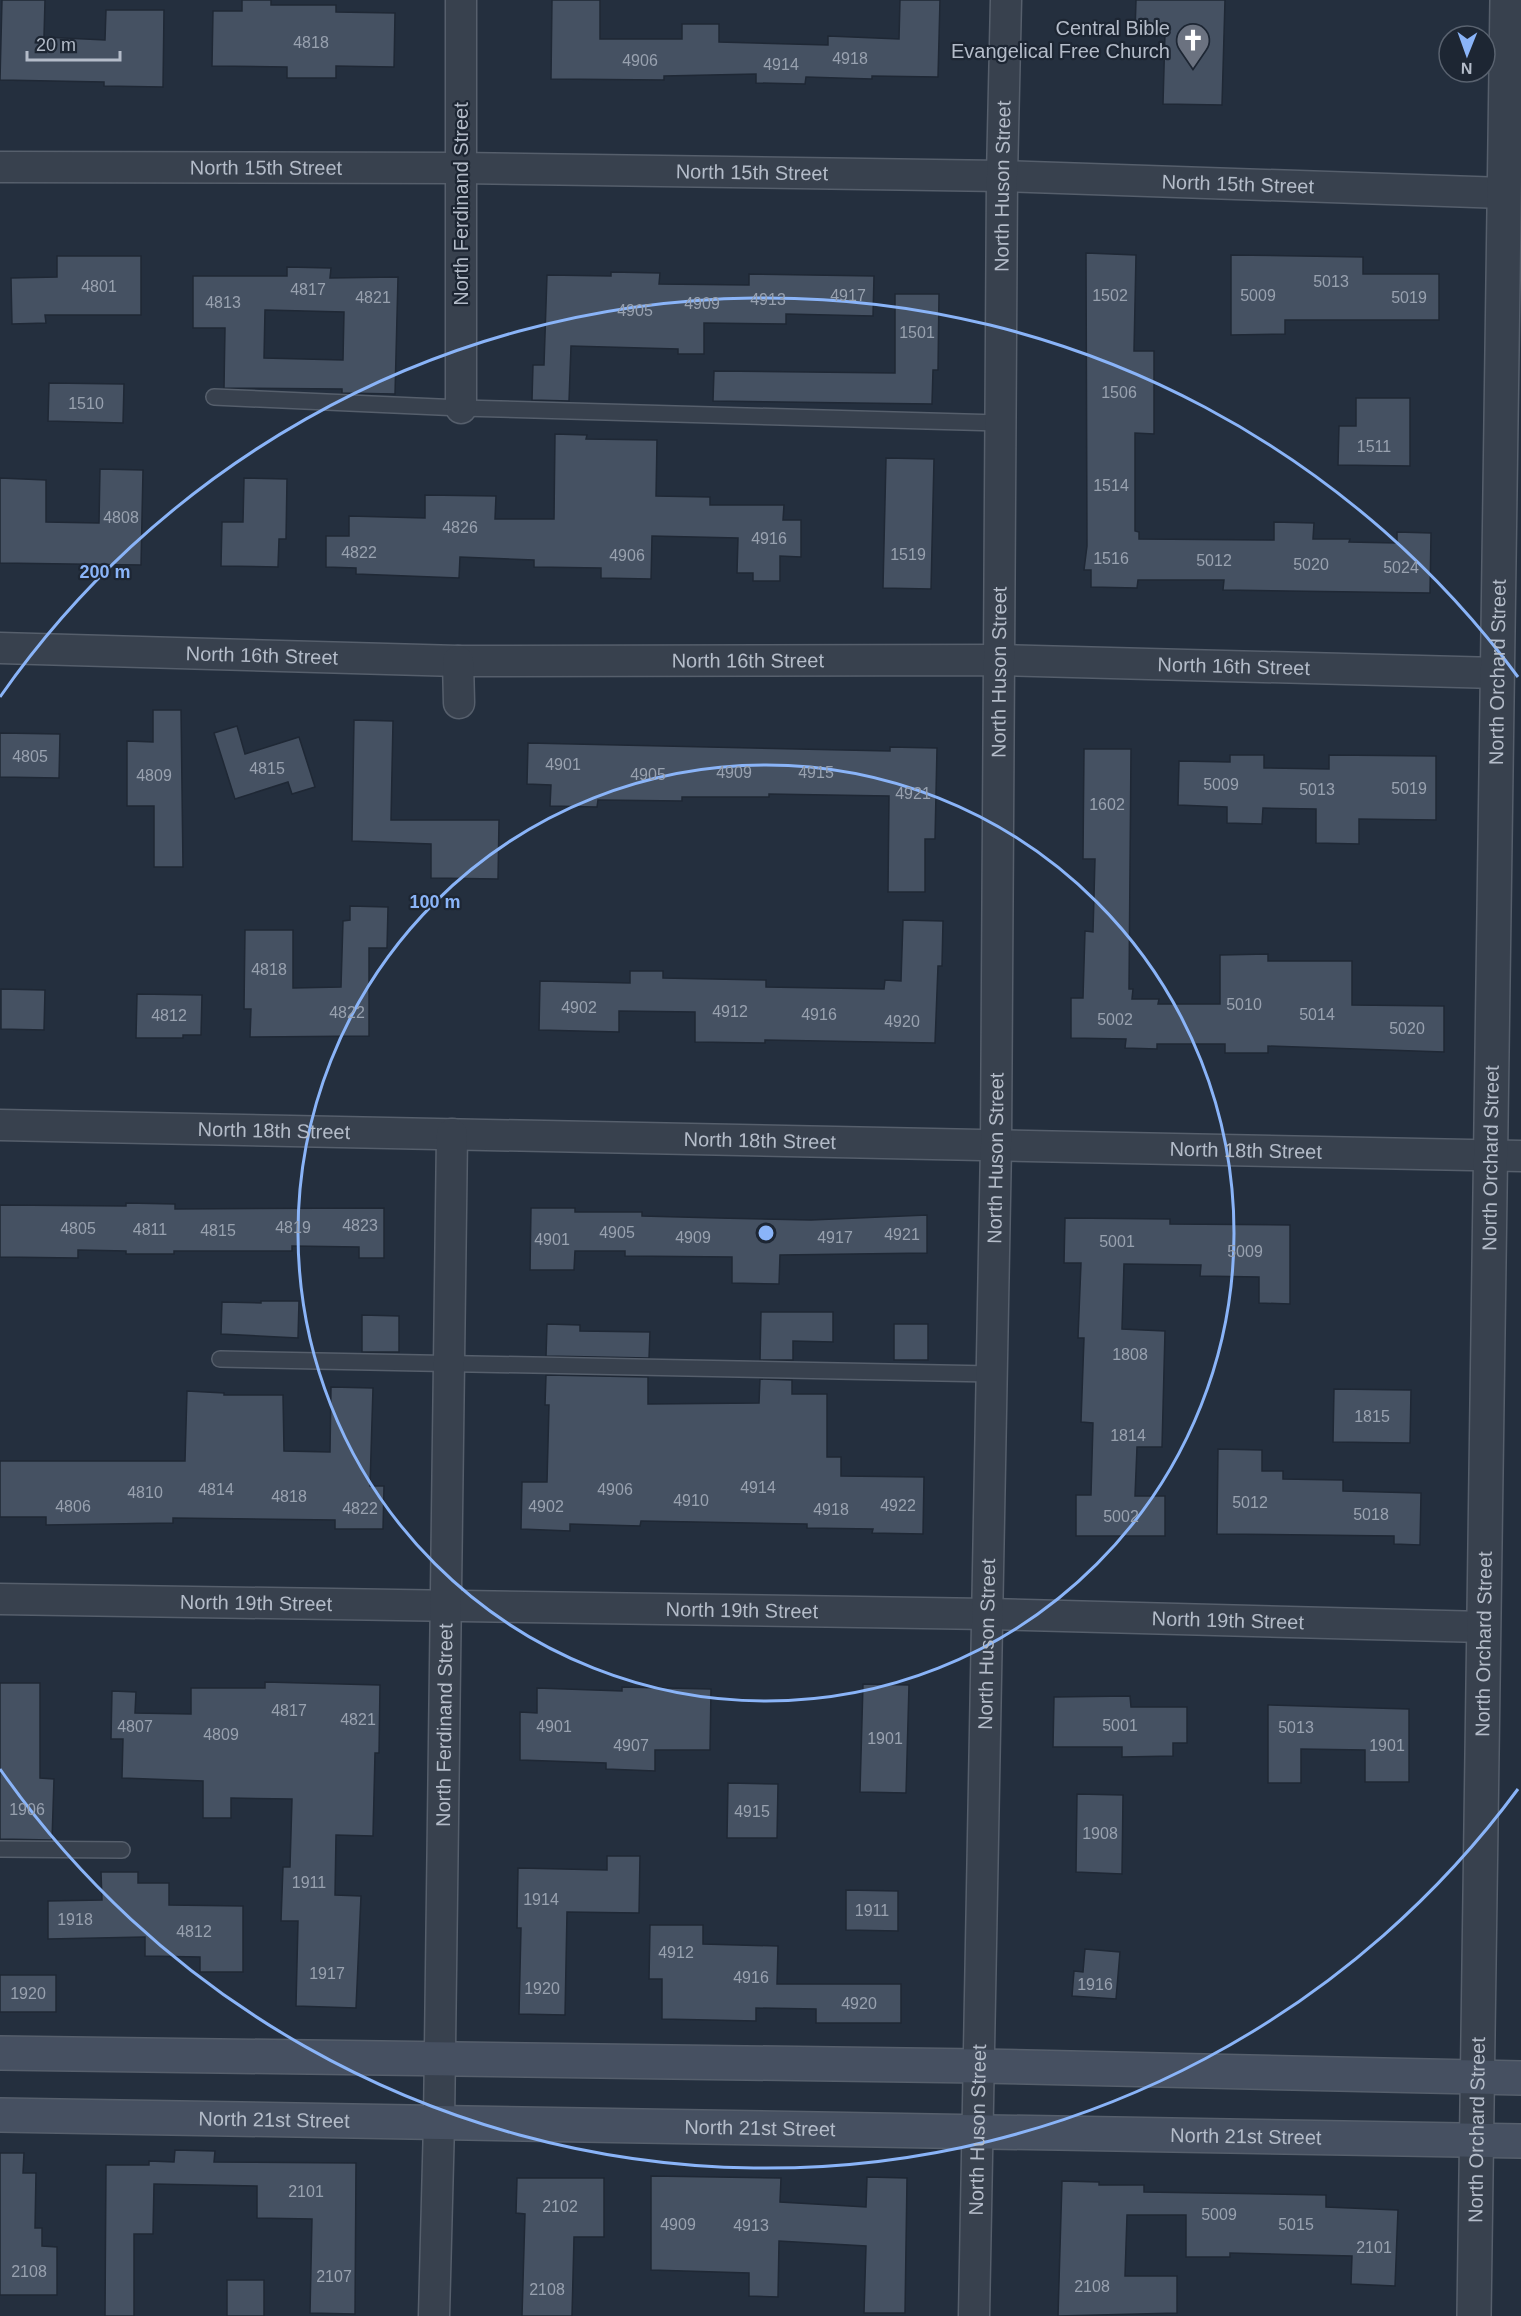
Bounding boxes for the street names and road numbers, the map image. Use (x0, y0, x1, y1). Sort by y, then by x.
street label: North Huson Street (990, 100, 1015, 272)
street label: North Ferdinand Street (450, 102, 472, 306)
street label: North 15th Street (190, 156, 343, 179)
street label: North 15th Street (676, 160, 829, 184)
street label: North 15th Street (1161, 170, 1315, 198)
street label: North Orchard Street (1485, 579, 1510, 765)
street label: North Huson Street (987, 586, 1010, 758)
street label: North 16th Street (185, 642, 339, 669)
street label: North 16th Street (672, 649, 824, 672)
street label: North 16th Street (1157, 653, 1311, 679)
street label: North Orchard Street (1478, 1065, 1503, 1251)
street label: North Huson Street (983, 1072, 1007, 1244)
street label: North 18th Street (198, 1118, 351, 1143)
street label: North 18th Street (683, 1128, 837, 1153)
street label: North 18th Street (1169, 1138, 1323, 1163)
street label: North Orchard Street (1471, 1551, 1496, 1737)
street label: North Huson Street (974, 1558, 999, 1730)
street label: North 19th Street (180, 1591, 333, 1615)
street label: North 19th Street (666, 1598, 819, 1622)
street label: North 19th Street (1151, 1607, 1305, 1633)
street label: North Ferdinand Street (432, 1623, 457, 1827)
street label: North Orchard Street (1464, 2037, 1489, 2223)
street label: North Huson Street (965, 2044, 990, 2216)
street label: North 21st Street (198, 2107, 350, 2132)
street label: North 21st Street (684, 2116, 836, 2140)
street label: North 21st Street (1170, 2124, 1322, 2149)

